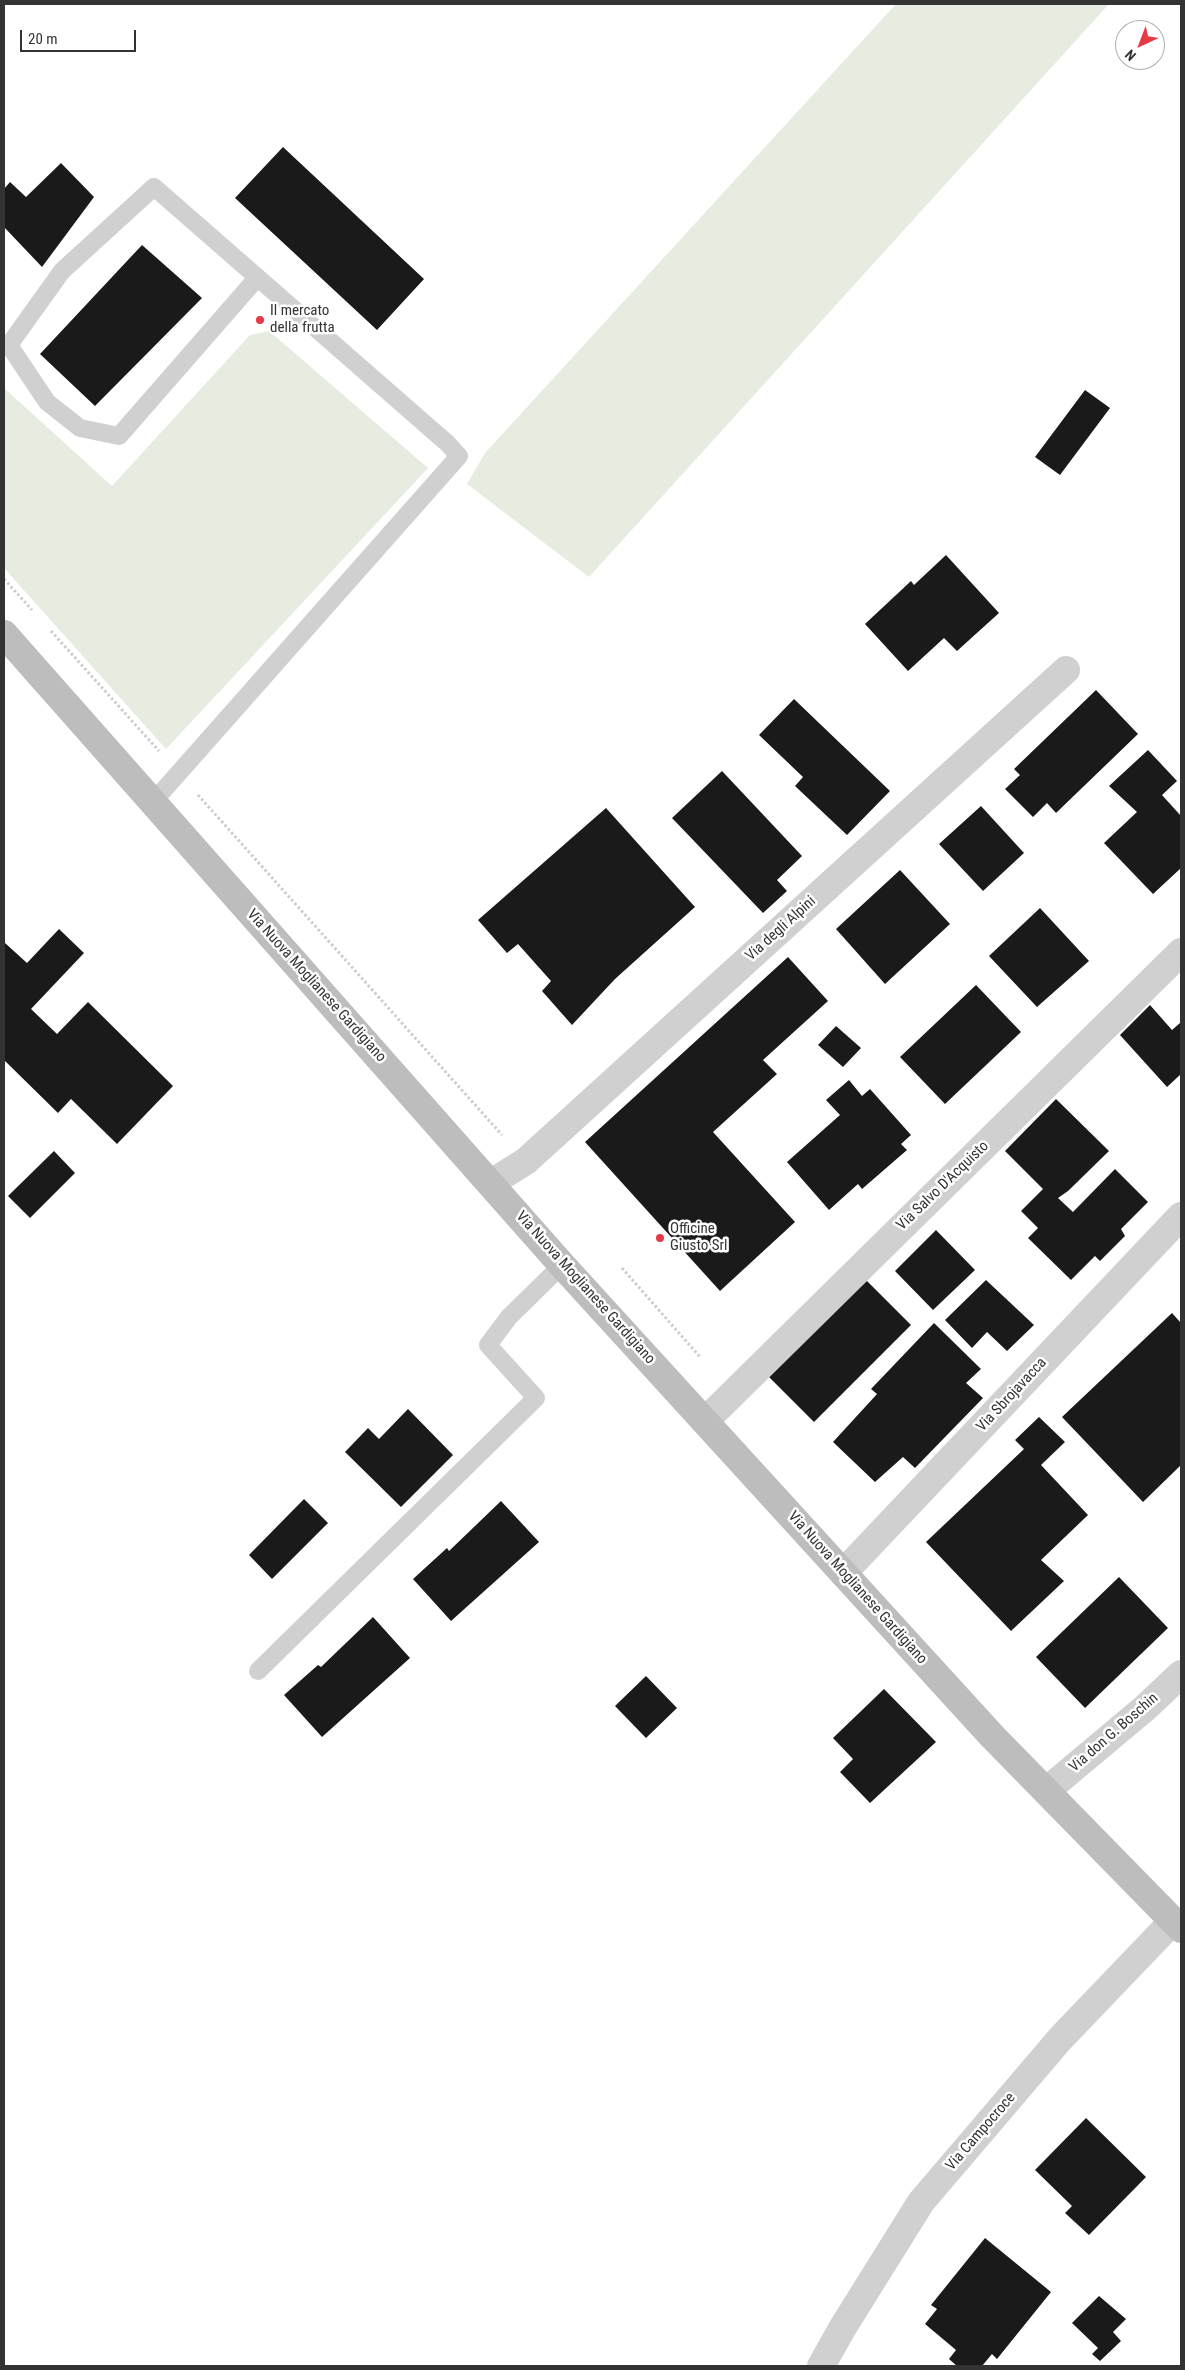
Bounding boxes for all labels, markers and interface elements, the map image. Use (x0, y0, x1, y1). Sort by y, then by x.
scale bar (22, 20, 139, 52)
north arrow (1115, 20, 1165, 70)
text: 20 m (28, 30, 58, 48)
text: N (1122, 46, 1139, 64)
place label: Il mercato della frutta (270, 302, 335, 337)
marker: Il mercato della frutta (254, 314, 266, 326)
street label: Via degli Alpini (742, 893, 820, 965)
street label: Via Nuova Moglianese Gardigiano (243, 906, 389, 1066)
street label: Via Salvo D'Acquisto (893, 1138, 993, 1234)
street label: Via Nuova Moglianese Gardigiano (512, 1208, 658, 1368)
place label: Officine Giusto Srl (670, 1220, 727, 1255)
marker: Officine Giusto Srl (654, 1232, 666, 1244)
street label: Via Sbrojavacca (973, 1354, 1051, 1436)
street label: Via Nuova Moglianese Gardigiano (784, 1508, 930, 1668)
street label: Via don G. Boschin (1066, 1690, 1162, 1776)
street label: Via Campocroce (942, 2089, 1020, 2175)

